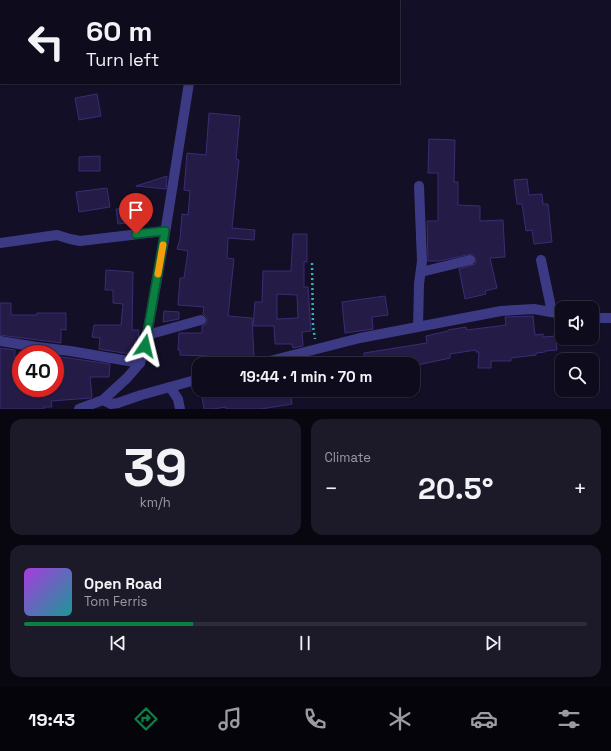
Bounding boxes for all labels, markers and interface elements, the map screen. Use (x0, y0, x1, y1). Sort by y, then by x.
text: 60 m (86, 13, 152, 49)
icon: left (20, 16, 72, 68)
text: Turn left (86, 48, 159, 71)
pin (119, 193, 153, 234)
icon: arrive (125, 199, 147, 221)
map controls (555, 301, 599, 397)
button: sound (555, 301, 599, 345)
position arrow (124, 325, 166, 367)
speed limit sign: 40 (12, 345, 64, 397)
button: search (555, 353, 599, 397)
text: 19:44 · 1 min · 70 m (240, 367, 372, 386)
text: 39 (123, 435, 187, 501)
text: Climate (325, 449, 371, 466)
text: 20.5° (418, 469, 494, 508)
text: − (325, 474, 338, 502)
text: + (573, 474, 587, 502)
text: km/h (140, 494, 171, 511)
text: Open Road (84, 574, 162, 593)
text: Tom Ferris (84, 593, 147, 610)
icon: previous (107, 632, 129, 654)
icon: pause (294, 632, 316, 654)
icon: next (482, 632, 504, 654)
icon: directions (132, 705, 160, 733)
icon: music (216, 705, 244, 733)
icon: phone (301, 705, 329, 733)
icon: climate (386, 705, 414, 733)
icon: car (470, 705, 498, 733)
icon: filters (555, 705, 583, 733)
text: 19:43 (28, 708, 75, 731)

